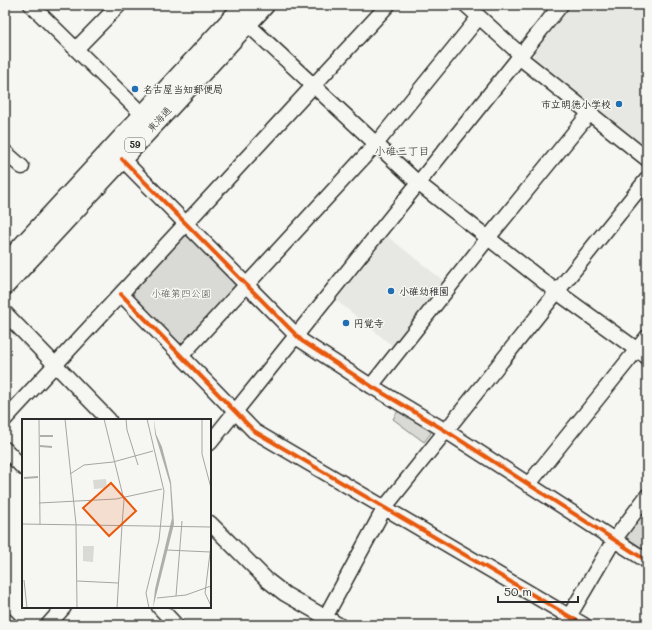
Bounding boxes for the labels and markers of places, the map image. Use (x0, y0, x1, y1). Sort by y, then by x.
place label: 名古屋当知郵便局 (143, 82, 223, 96)
marker: 名古屋当知郵便局 (130, 84, 140, 94)
place label: 市立明徳小学校 (541, 97, 611, 111)
marker: 市立明徳小学校 (614, 99, 624, 109)
place label: 小碓幼稚園 (399, 284, 449, 298)
marker: 小碓幼稚園 (386, 286, 396, 296)
place label: 円覚寺 (354, 316, 384, 330)
marker: 円覚寺 (341, 318, 351, 328)

